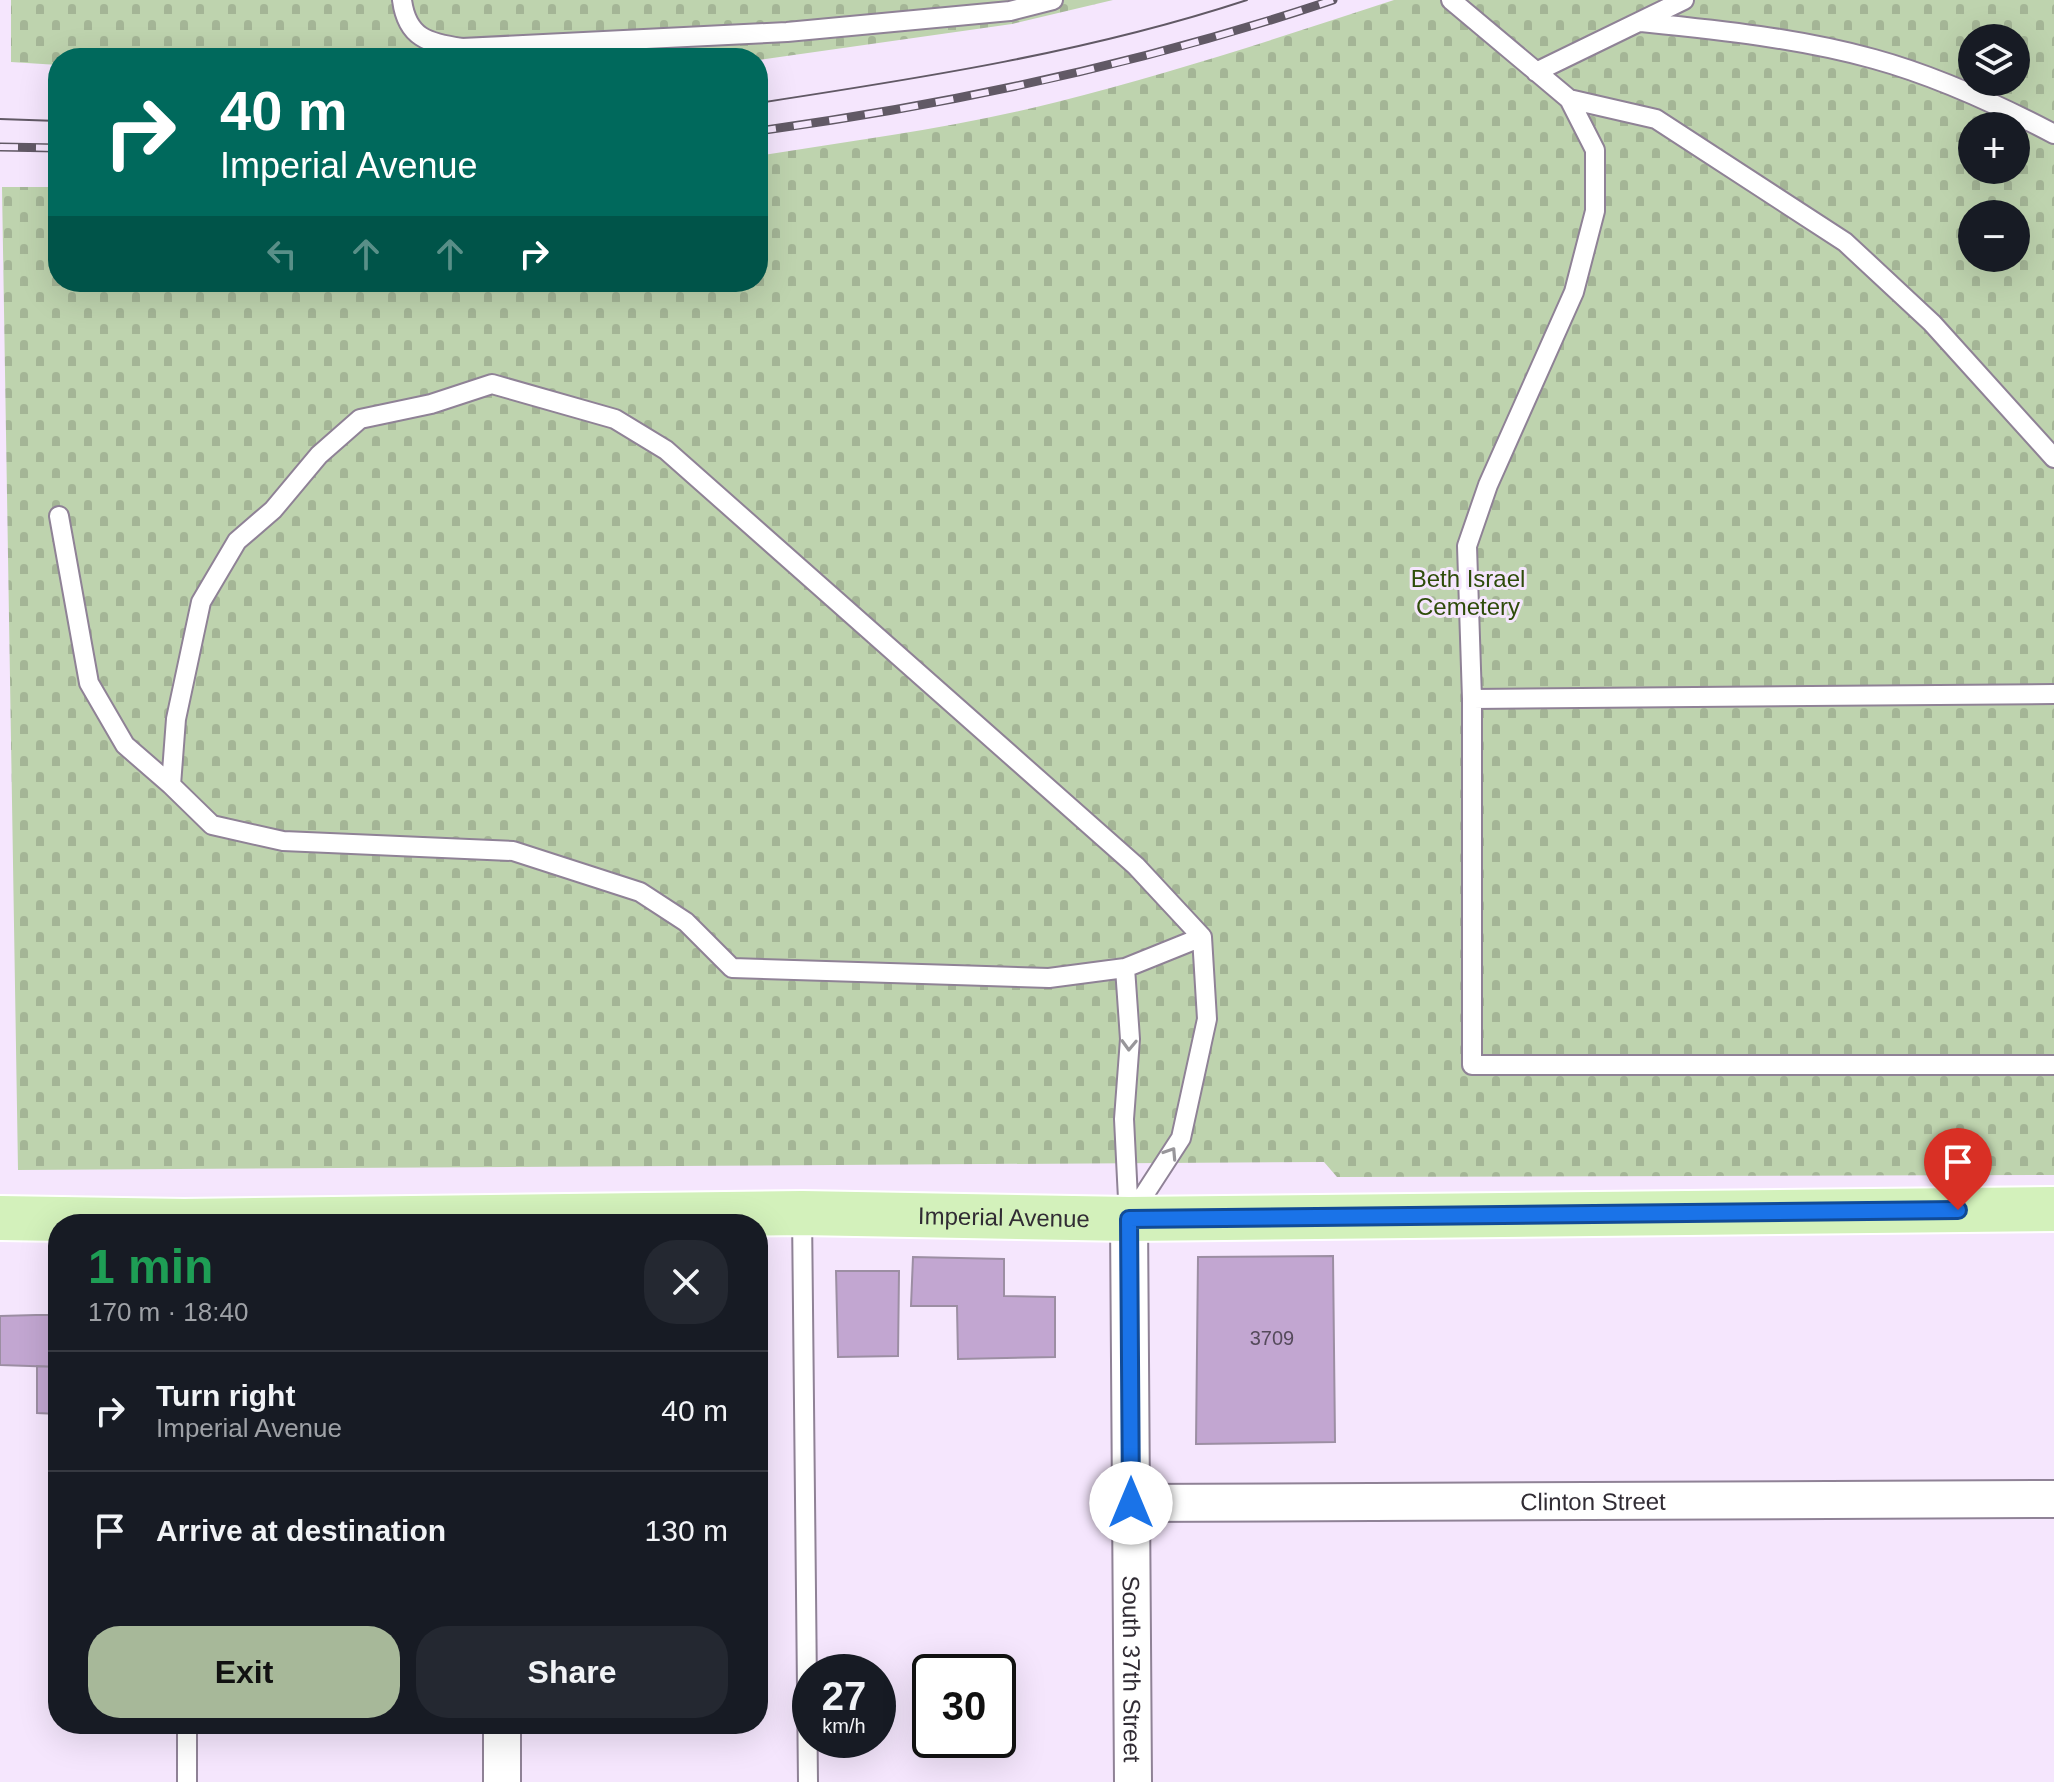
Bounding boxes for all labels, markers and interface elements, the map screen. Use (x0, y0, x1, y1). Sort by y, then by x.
map controls (1958, 24, 2030, 272)
button: layers (1958, 24, 2030, 96)
text: 40 m (220, 79, 348, 142)
icon: right (88, 80, 192, 184)
button: + (1958, 112, 2030, 184)
text: Imperial Avenue (220, 145, 478, 186)
button: − (1958, 200, 2030, 272)
icon: left (260, 232, 304, 276)
icon: ahead (344, 232, 388, 276)
icon: ahead (428, 232, 472, 276)
icon: right (512, 232, 556, 276)
park label: Beth Israel Cemetery (1411, 565, 1525, 620)
one-way arrow (1121, 1039, 1138, 1052)
pin (1924, 1128, 1992, 1210)
icon: arrive (1936, 1140, 1980, 1184)
one-way arrow (1162, 1147, 1177, 1162)
street label: Imperial Avenue (918, 1202, 1090, 1232)
text: 1 min (88, 1240, 213, 1293)
button: close (644, 1240, 728, 1324)
text: 170 m · 18:40 (88, 1297, 248, 1327)
house number: 3709 (1250, 1327, 1294, 1349)
text: Turn right (156, 1379, 295, 1412)
icon: right (88, 1389, 132, 1433)
text: 40 m (661, 1394, 728, 1427)
text: Imperial Avenue (156, 1413, 342, 1443)
position arrow (1089, 1461, 1173, 1545)
street label: Clinton Street (1520, 1487, 1666, 1515)
icon: arrive (88, 1509, 132, 1553)
text: Arrive at destination (156, 1514, 446, 1547)
text: 130 m (645, 1514, 728, 1547)
street label: South 37th Street (1118, 1575, 1146, 1763)
button: Exit (88, 1626, 400, 1718)
button: Share (416, 1626, 728, 1718)
speed limit sign: 30 (912, 1654, 1016, 1758)
text: 27 (822, 1674, 866, 1718)
text: km/h (822, 1715, 866, 1737)

